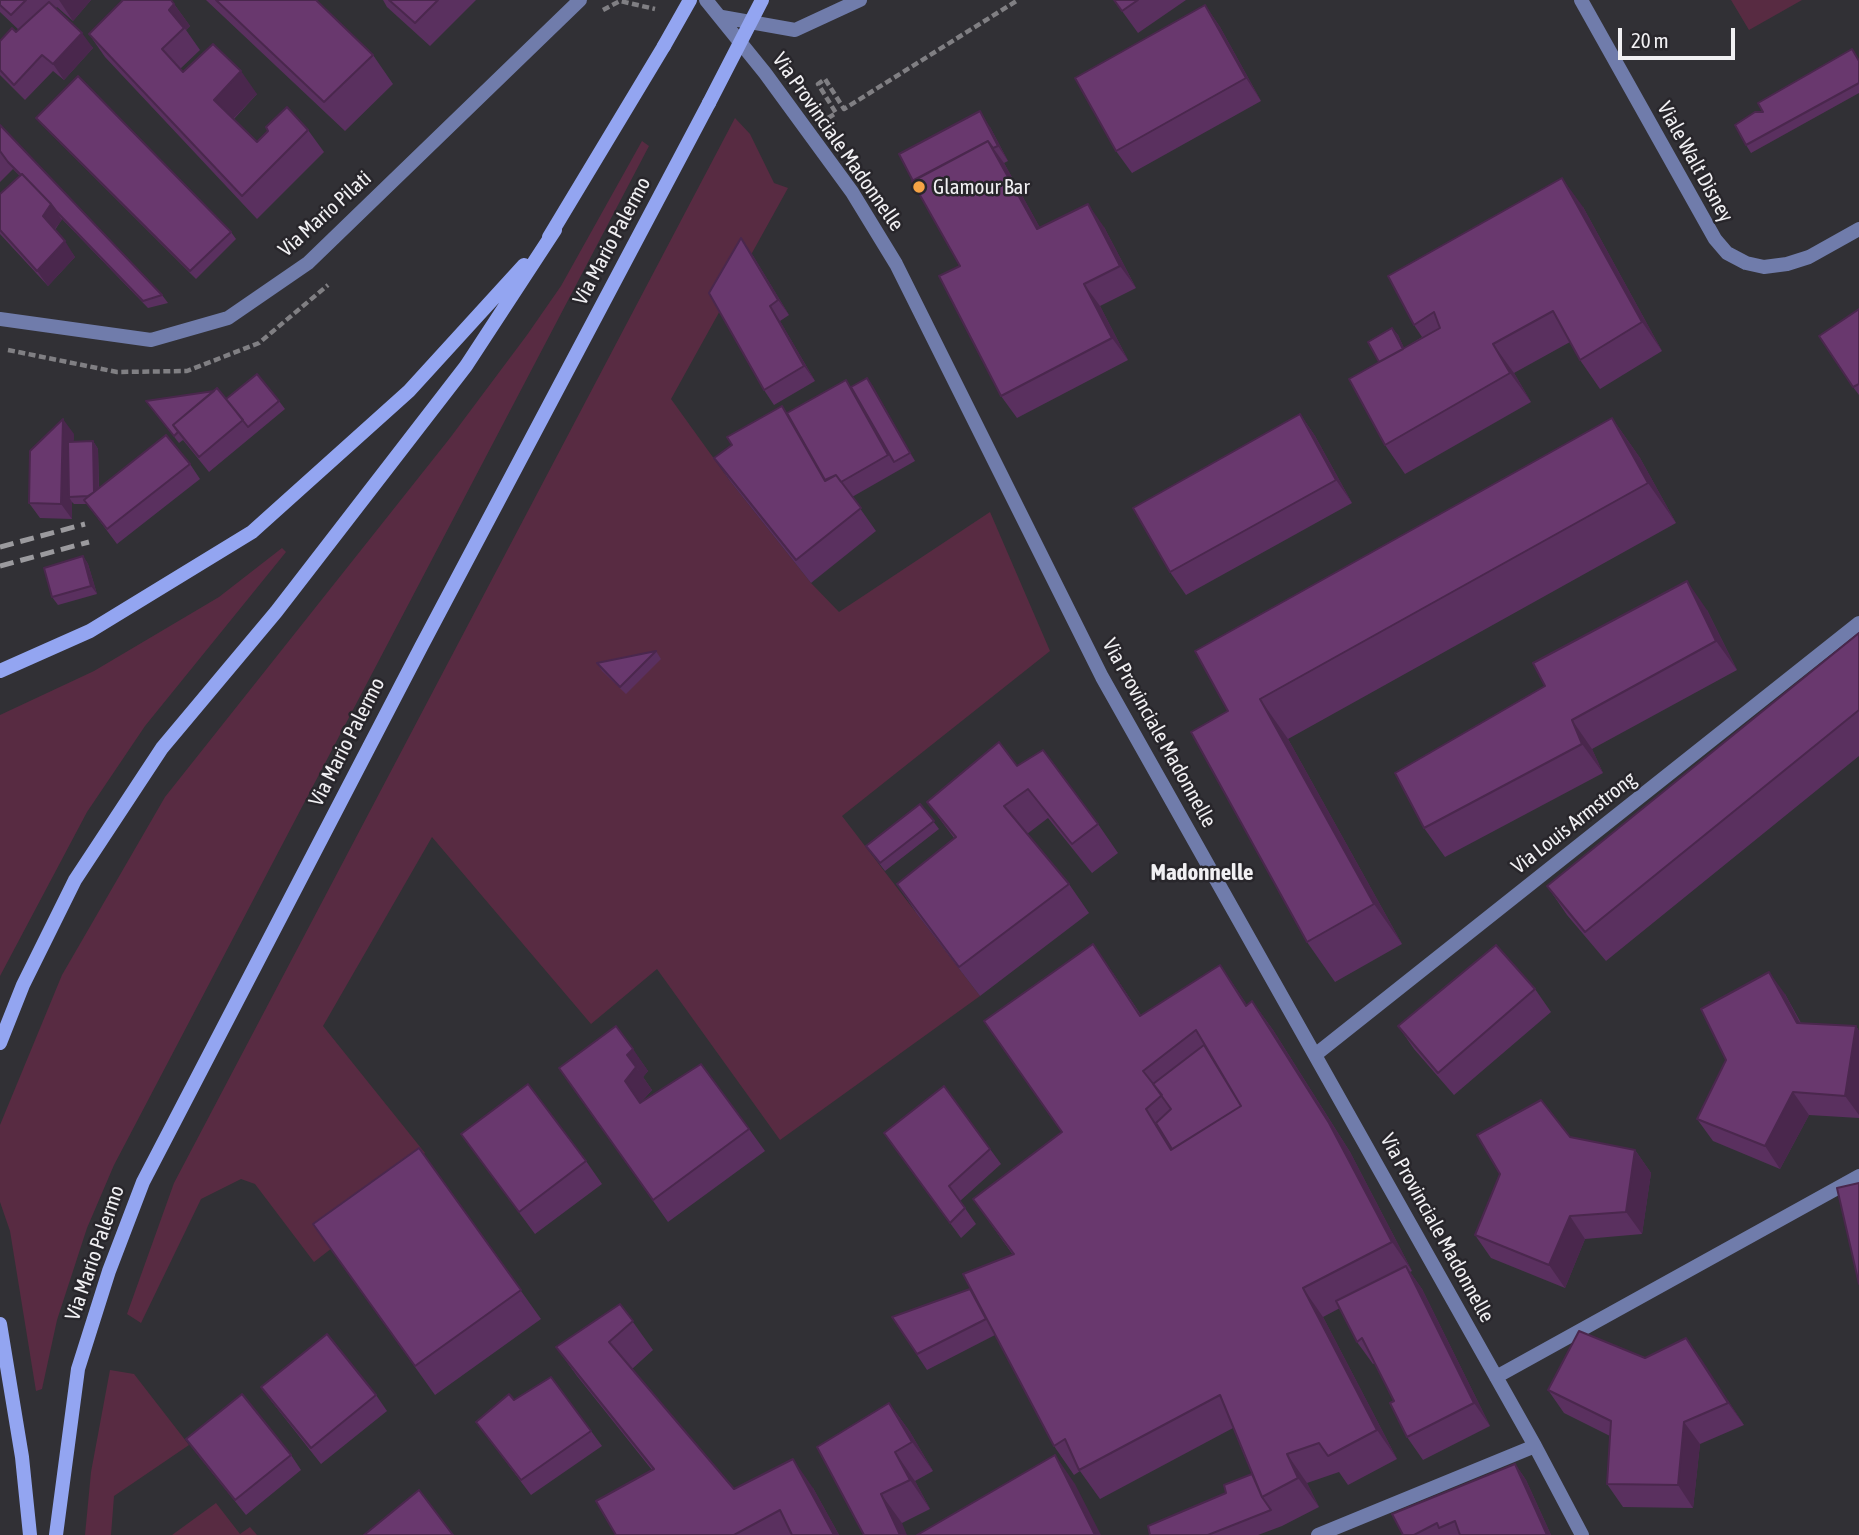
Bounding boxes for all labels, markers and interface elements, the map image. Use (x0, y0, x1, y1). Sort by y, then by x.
scale bar (1621, 14, 1738, 58)
text: 20 m (1631, 28, 1669, 52)
street label: Via Provinciale Madonnelle (767, 48, 909, 236)
street label: Viale Walt Disney (1652, 97, 1738, 227)
street label: Via Mario Pilati (273, 166, 377, 262)
street label: Via Mario Palermo (568, 173, 656, 309)
place label: Glamour Bar (933, 174, 1030, 200)
marker: Glamour Bar (911, 179, 927, 195)
street label: Via Provinciale Madonnelle (1097, 634, 1221, 832)
street label: Via Mario Palermo (304, 673, 390, 811)
street label: Via Louis Armstrong (1507, 766, 1641, 880)
district label: Madonnelle (1151, 859, 1253, 887)
street label: Via Provinciale Madonnelle (1375, 1129, 1499, 1327)
street label: Via Mario Palermo (60, 1182, 130, 1324)

